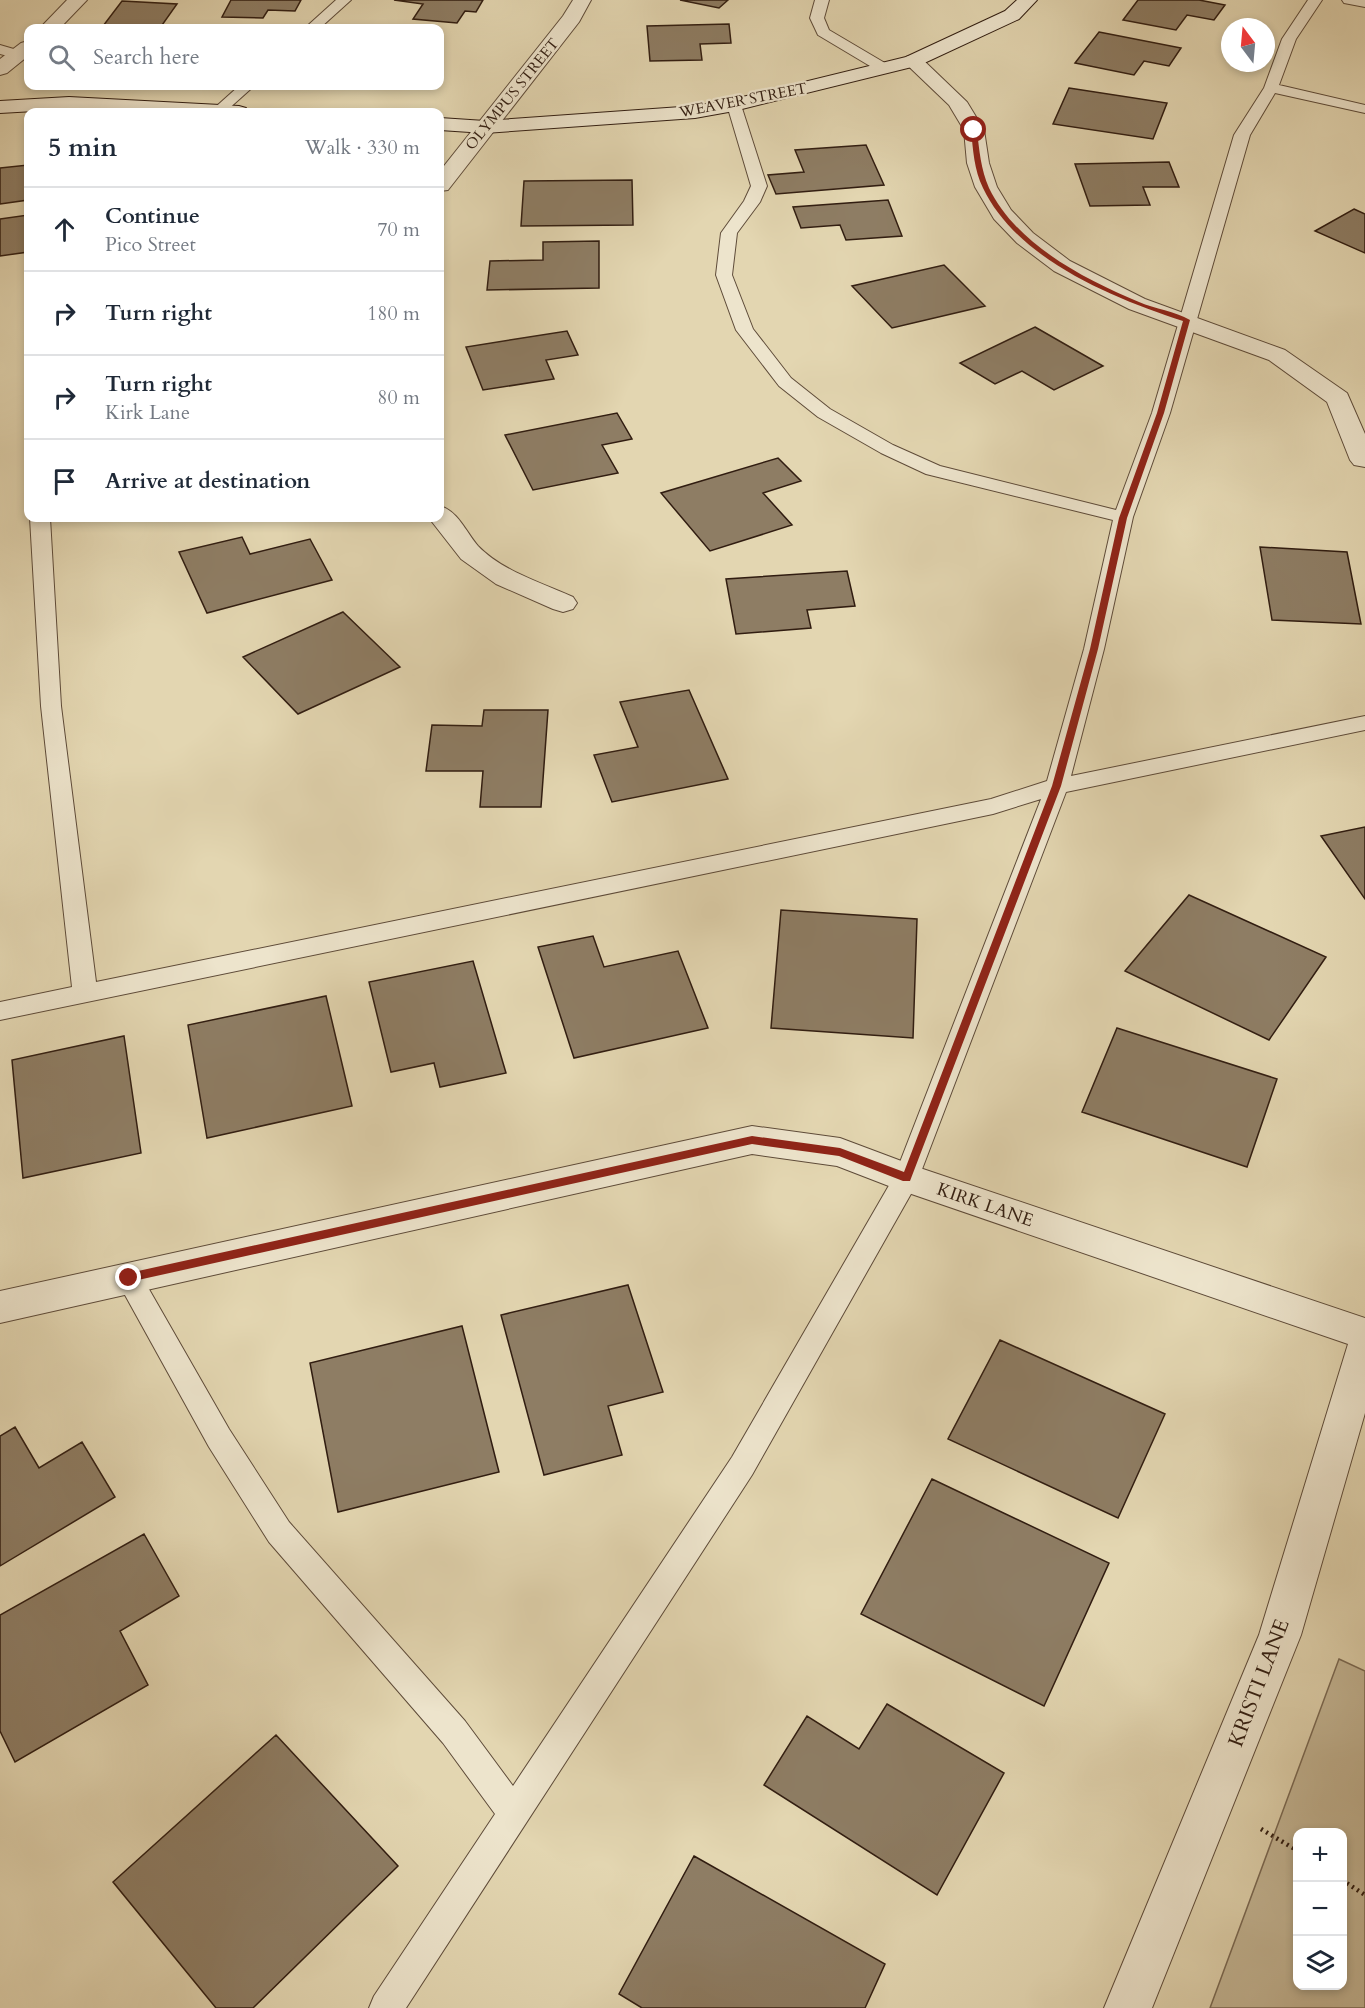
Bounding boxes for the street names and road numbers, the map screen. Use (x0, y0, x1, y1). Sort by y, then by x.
street label: OLYMPUS STREET (461, 34, 563, 154)
street label: WEAVER STREET (676, 78, 809, 122)
street label: KIRK LANE (933, 1177, 1037, 1233)
street label: KRISTI LANE (1221, 1615, 1297, 1751)

